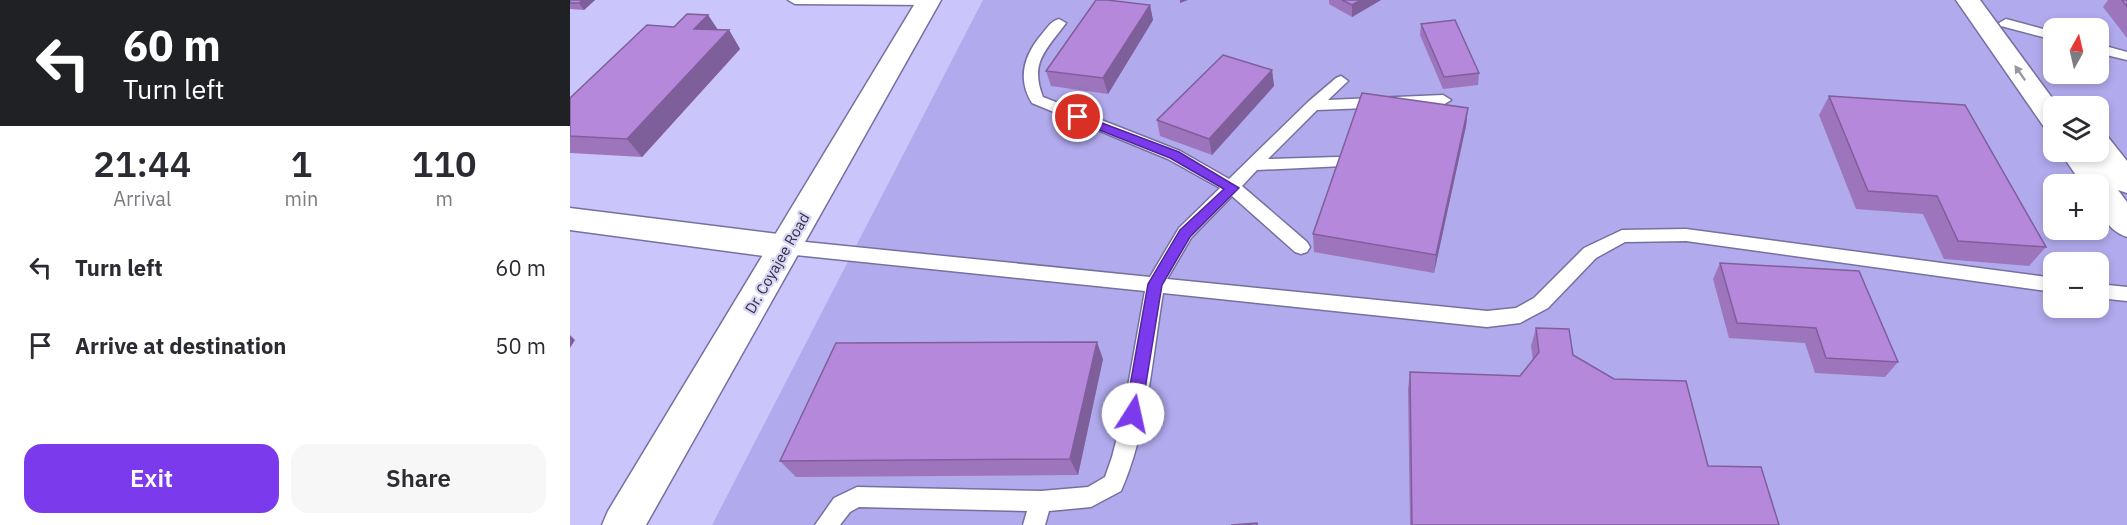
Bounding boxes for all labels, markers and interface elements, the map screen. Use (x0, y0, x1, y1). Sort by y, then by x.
text: 60 m (123, 18, 221, 73)
north arrow (2043, 18, 2109, 84)
map controls (2043, 18, 2109, 318)
icon: left (24, 24, 102, 102)
one-way arrow (2014, 66, 2026, 82)
text: Turn left (123, 71, 224, 106)
pin (1052, 91, 1103, 142)
button: layers (2043, 96, 2109, 162)
icon: arrive (1061, 100, 1094, 133)
text: 21:44 (93, 140, 191, 187)
text: 1 (291, 140, 312, 187)
text: 110 (412, 140, 477, 187)
button: + (2043, 174, 2109, 240)
text: Arrival (113, 185, 171, 212)
text: min (285, 185, 318, 212)
text: m (435, 185, 453, 212)
street label: Dr. Coyajee Road (740, 209, 814, 317)
icon: left (24, 251, 57, 284)
button: − (2043, 252, 2109, 318)
text: Turn left (75, 253, 163, 282)
text: 60 m (495, 253, 546, 282)
icon: arrive (24, 329, 57, 362)
text: Arrive at destination (75, 331, 286, 360)
text: 50 m (495, 331, 546, 360)
position arrow (1101, 382, 1165, 446)
button: Exit (24, 444, 279, 513)
button: Share (291, 444, 546, 513)

